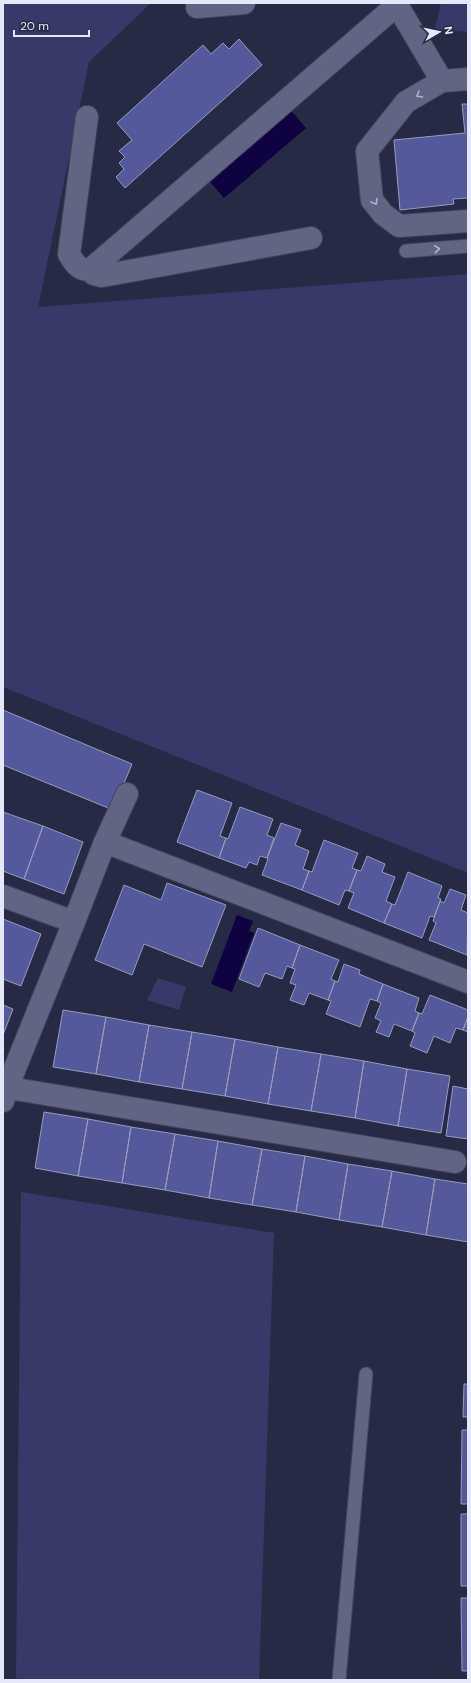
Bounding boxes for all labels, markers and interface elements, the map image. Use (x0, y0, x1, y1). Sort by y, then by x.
scale bar (14, 12, 89, 38)
north arrow (419, 12, 459, 52)
text: 20 m (20, 18, 49, 34)
text: N (441, 25, 456, 35)
one-way arrow (416, 90, 423, 97)
one-way arrow (370, 198, 377, 205)
one-way arrow (434, 244, 440, 253)

